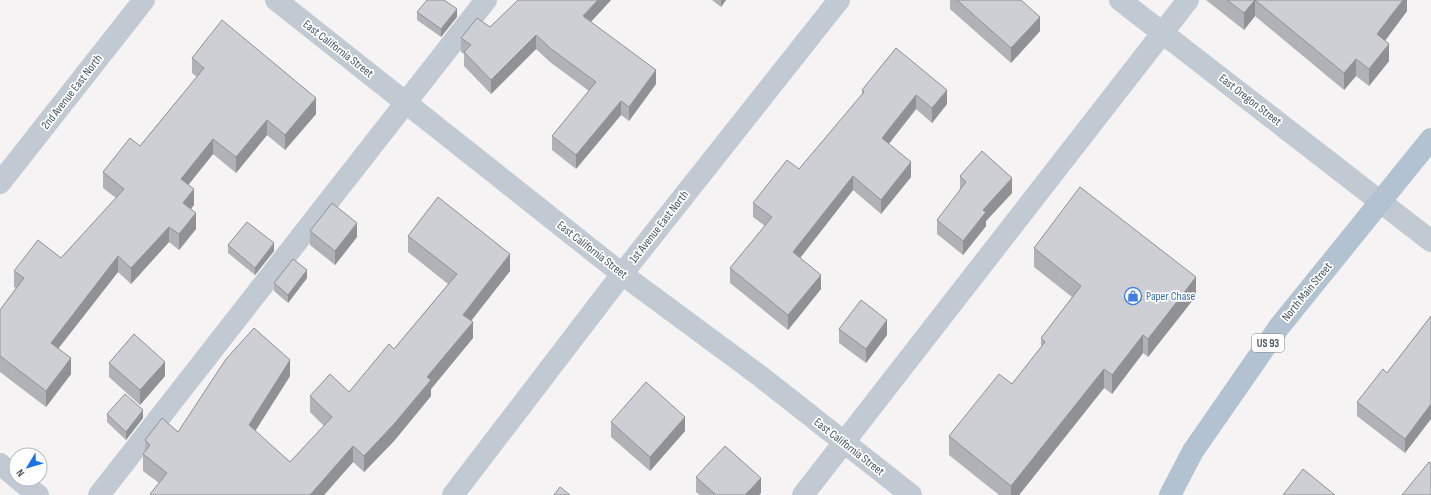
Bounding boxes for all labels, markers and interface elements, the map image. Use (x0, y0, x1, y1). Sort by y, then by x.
street label: East California Street (300, 17, 376, 81)
street label: 2nd Avenue East North (38, 52, 106, 132)
street label: East Oregon Street (1216, 71, 1285, 129)
street label: 1st Avenue East North (626, 188, 692, 266)
street label: East California Street (554, 218, 630, 282)
street label: North Main Street (1279, 259, 1336, 325)
shop icon: Paper Chase (1123, 286, 1143, 306)
place label: Paper Chase (1146, 289, 1196, 304)
road number: US 93 (1252, 334, 1284, 352)
street label: East California Street (811, 415, 887, 479)
north arrow (8, 447, 48, 487)
text: N (14, 466, 27, 479)

